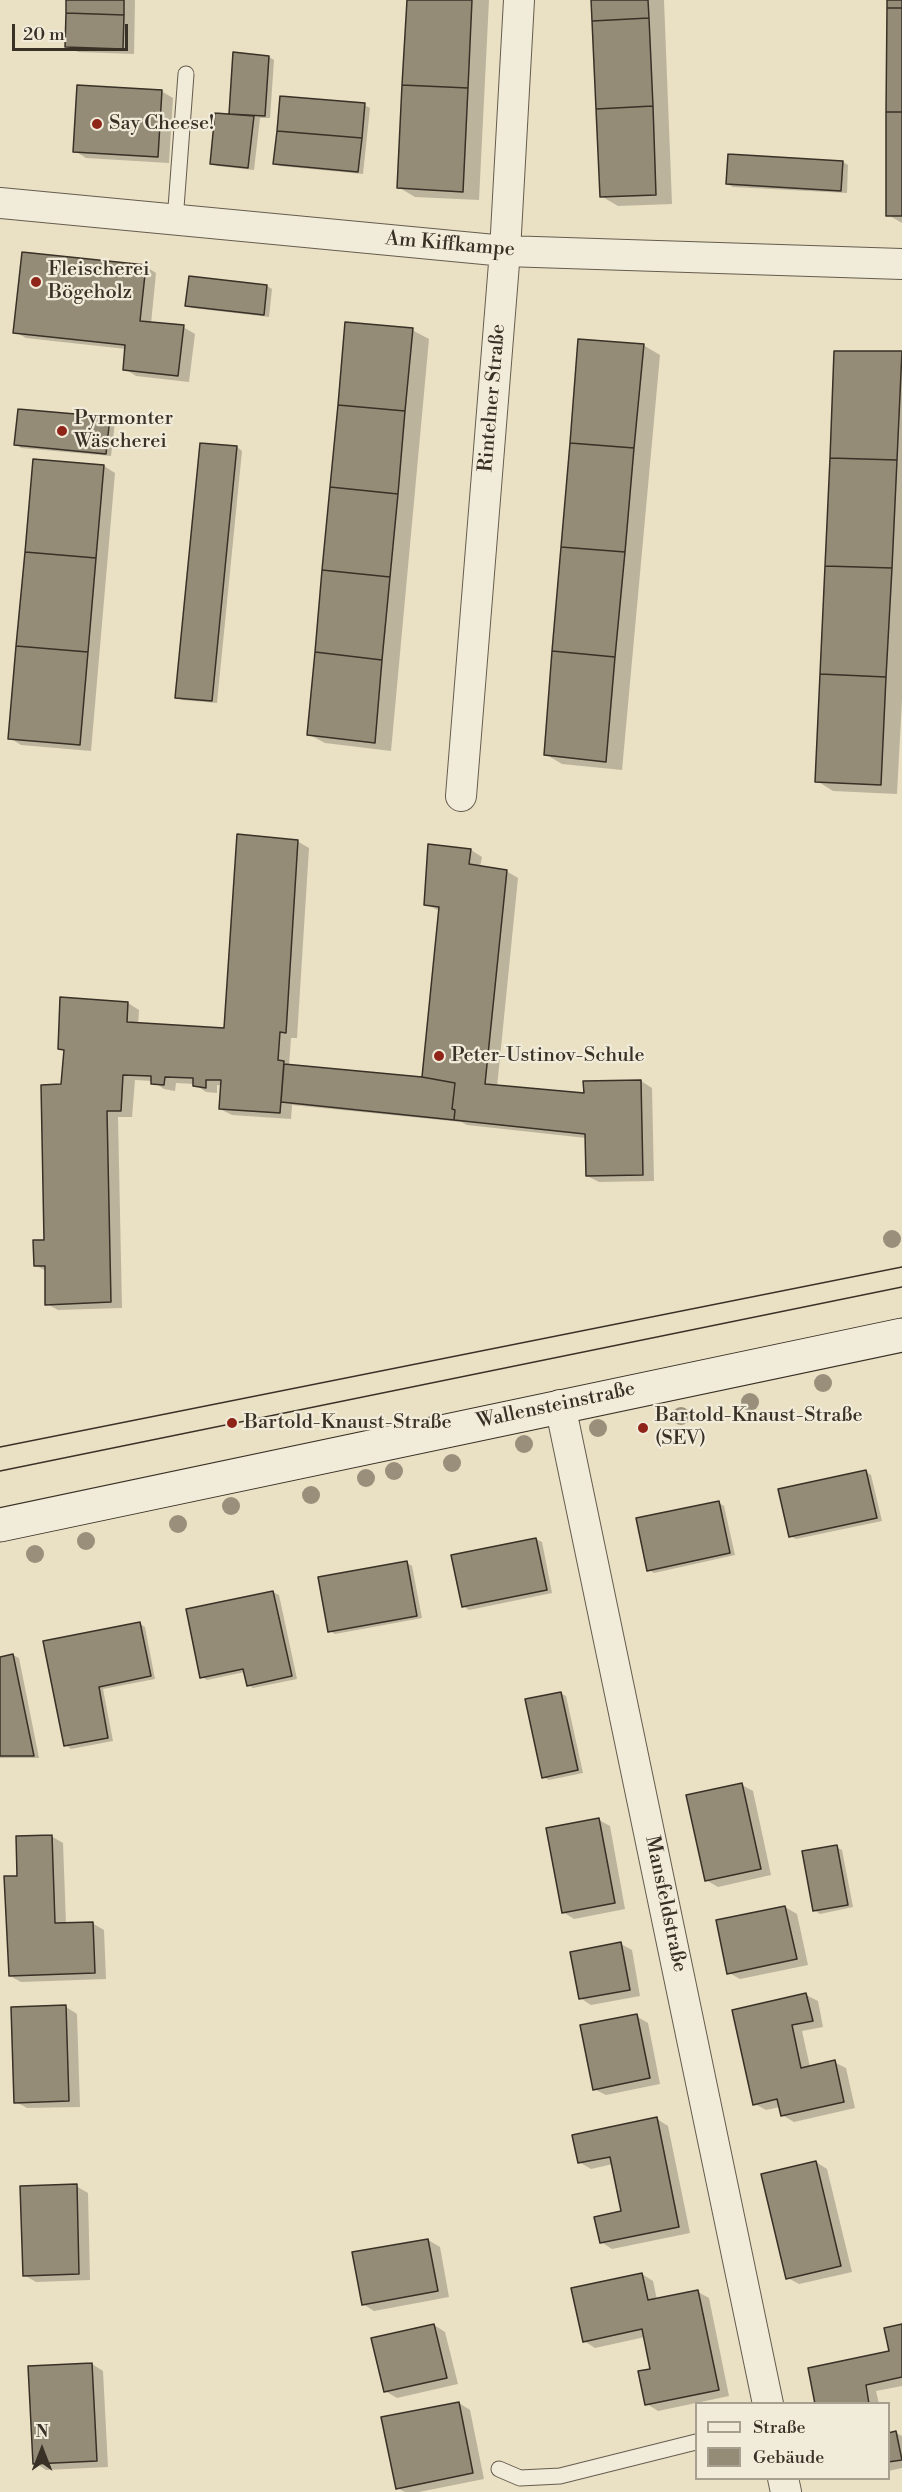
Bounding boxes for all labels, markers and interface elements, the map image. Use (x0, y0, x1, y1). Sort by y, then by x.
scale bar (15, 12, 130, 50)
text: 20 m (23, 23, 65, 46)
place label: Say Cheese! (109, 112, 214, 136)
marker: Say Cheese! (90, 117, 104, 131)
street label: Am Kiffkampe (384, 227, 516, 263)
place label: Fleischerei Bögeholz (48, 258, 150, 305)
marker: Fleischerei Bögeholz (29, 275, 43, 289)
street label: Rintelner Straße (475, 323, 511, 473)
place label: Pyrmonter Wäscherei (74, 407, 173, 454)
marker: Pyrmonter Wäscherei (55, 424, 69, 438)
place label: Peter-Ustinov-Schule (451, 1044, 645, 1068)
marker: Peter-Ustinov-Schule (432, 1049, 446, 1063)
street label: Wallensteinstraße (475, 1377, 637, 1435)
place label: Bartold-Knaust-Straße (SEV) (655, 1404, 863, 1451)
place label: Bartold-Knaust-Straße (244, 1411, 452, 1435)
marker: Bartold-Knaust-Straße (225, 1416, 239, 1430)
marker: Bartold-Knaust-Straße (SEV) (636, 1421, 650, 1435)
street label: Mansfeldstraße (639, 1834, 691, 1974)
legend (695, 2402, 890, 2480)
text: Straße (753, 2416, 806, 2439)
north arrow (12, 2420, 72, 2480)
text: N (36, 2422, 48, 2442)
text: Gebäude (753, 2446, 824, 2469)

